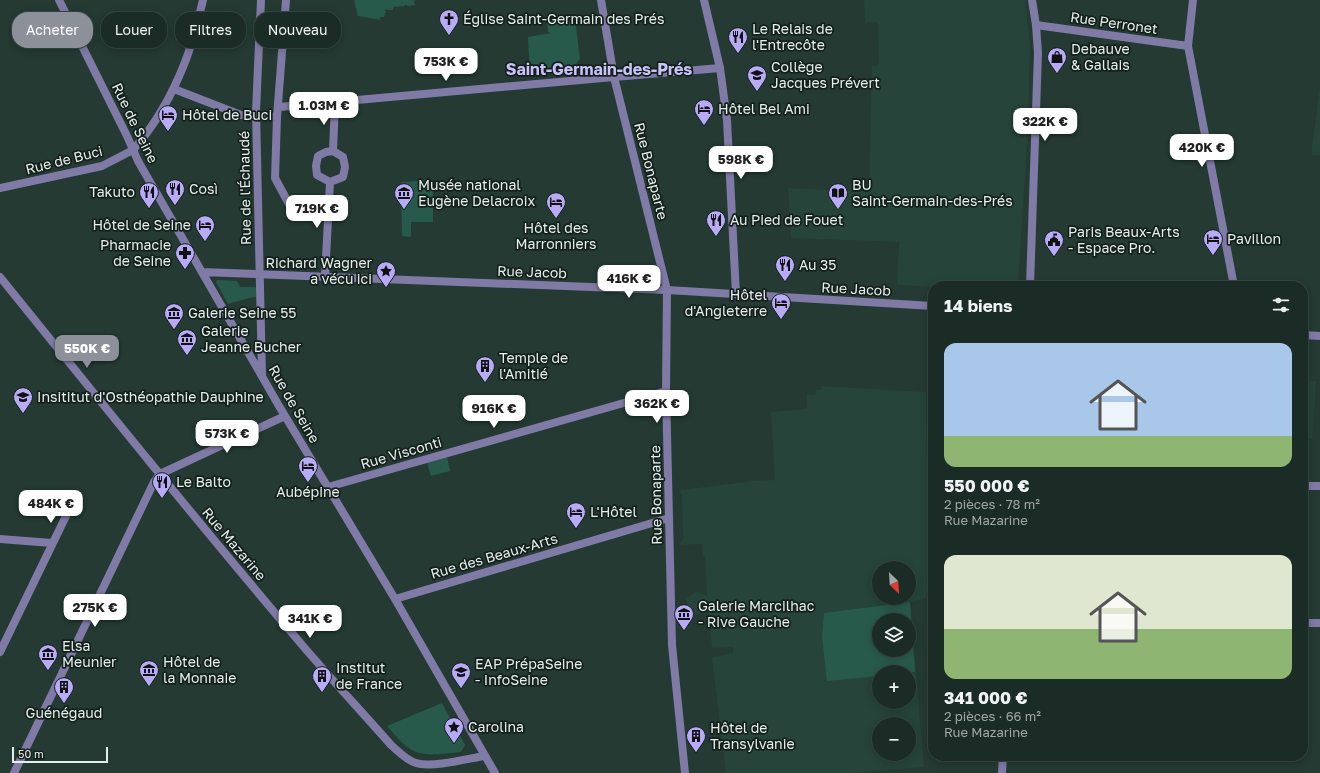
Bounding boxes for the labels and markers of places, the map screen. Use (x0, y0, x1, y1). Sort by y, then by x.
church icon: Église Saint-Germain des Prés (438, 8, 460, 36)
place label: Église Saint-Germain des Prés (463, 10, 664, 27)
place label: Le Relais de l'Entrecôte (752, 20, 833, 53)
restaurant icon: Le Relais de l'Entrecôte (727, 26, 749, 54)
place label: Debauve & Gallais (1071, 40, 1130, 73)
shop icon: Debauve & Gallais (1046, 46, 1068, 74)
pin: 753K € (413, 48, 479, 82)
place label: Collège Jacques Prévert (771, 58, 880, 91)
school or university icon: Collège Jacques Prévert (746, 64, 768, 92)
pin: 1.03M € (287, 92, 361, 126)
hotel icon: Hôtel Bel Ami (693, 98, 715, 126)
place label: Hôtel Bel Ami (718, 100, 810, 117)
hotel icon: Hôtel de Buci (157, 104, 179, 132)
place label: Hôtel de Buci (182, 106, 272, 123)
pin: 322K € (1012, 108, 1078, 142)
pin: 420K € (1169, 134, 1235, 168)
pin: 598K € (708, 146, 774, 180)
place label: Musée national Eugène Delacroix (418, 176, 535, 209)
place label: BU Saint-Germain-des-Prés (852, 176, 1013, 209)
restaurant icon: Così (164, 178, 186, 206)
place label: Così (189, 180, 218, 197)
restaurant icon: Takuto (138, 181, 160, 209)
museum icon: Musée national Eugène Delacroix (393, 182, 415, 210)
library icon: BU Saint-Germain-des-Prés (827, 182, 849, 210)
place label: Takuto (89, 183, 135, 200)
hotel icon: Hôtel des Marronniers (545, 191, 567, 219)
pin: 719K € (284, 195, 350, 229)
restaurant icon: Au Pied de Fouet (705, 209, 727, 237)
place label: Au Pied de Fouet (730, 211, 843, 228)
hotel icon: Hôtel de Seine (194, 214, 216, 242)
place label: Hôtel de Seine (92, 216, 191, 233)
place label: Hôtel des Marronniers (515, 219, 597, 252)
place label: Paris Beaux-Arts - Espace Pro. (1068, 223, 1180, 256)
hotel icon: Pavillon (1202, 228, 1224, 256)
public building icon: Paris Beaux-Arts - Espace Pro. (1043, 229, 1065, 257)
place label: Pavillon (1227, 230, 1281, 247)
place label: Pharmacie de Seine (100, 236, 171, 269)
pharmacy icon: Pharmacie de Seine (174, 242, 196, 270)
place label: Richard Wagner a vécu ici (266, 254, 373, 287)
restaurant icon: Au 35 (774, 254, 796, 282)
place label: Au 35 (799, 256, 836, 273)
place icon: Richard Wagner a vécu ici (375, 260, 397, 288)
pin: 416K € (596, 265, 662, 299)
place label: Hôtel d'Angleterre (685, 286, 767, 319)
hotel icon: Hôtel d'Angleterre (770, 292, 792, 320)
museum icon: Galerie Seine 55 (163, 302, 185, 330)
place label: Galerie Seine 55 (188, 304, 296, 321)
place label: Galerie Jeanne Bucher (201, 322, 302, 355)
museum icon: Galerie Jeanne Bucher (176, 328, 198, 356)
pin: 550K € (54, 335, 120, 369)
place label: Temple de l'Amitié (499, 349, 568, 382)
building icon: Temple de l'Amitié (474, 355, 496, 383)
school or university icon: Insititut d'Osthéopathie Dauphine (12, 386, 34, 414)
place label: Insititut d'Osthéopathie Dauphine (37, 388, 264, 405)
pin: 362K € (624, 390, 690, 424)
pin: 916K € (461, 395, 527, 429)
pin: 573K € (194, 420, 260, 454)
hotel icon: Aubépine (297, 455, 319, 483)
restaurant icon: Le Balto (151, 471, 173, 499)
place label: Le Balto (176, 473, 231, 490)
place label: Aubépine (276, 483, 340, 500)
pin: 484K € (18, 490, 84, 524)
hotel icon: L'Hôtel (565, 501, 587, 529)
place label: L'Hôtel (590, 503, 637, 520)
pin: 275K € (62, 594, 128, 628)
place label: Galerie Marcilhac - Rive Gauche (698, 597, 815, 630)
museum icon: Galerie Marcilhac - Rive Gauche (673, 603, 695, 631)
pin: 341K € (277, 605, 343, 639)
place label: Elsa Meunier (62, 637, 117, 670)
museum icon: Elsa Meunier (37, 643, 59, 671)
place label: Hôtel de la Monnaie (163, 653, 236, 686)
place label: EAP PrépaSeine - InfoSeine (475, 655, 582, 688)
museum icon: Hôtel de la Monnaie (138, 659, 160, 687)
place label: Institut de France (336, 659, 402, 692)
school or university icon: EAP PrépaSeine - InfoSeine (450, 661, 472, 689)
building icon: Institut de France (311, 665, 333, 693)
building icon: Guénégaud (53, 676, 75, 704)
place label: Guénégaud (26, 704, 102, 721)
place icon: Carolina (443, 716, 465, 744)
place label: Carolina (468, 718, 524, 735)
place label: Hôtel de Transylvanie (710, 719, 795, 752)
building icon: Hôtel de Transylvanie (685, 725, 707, 753)

